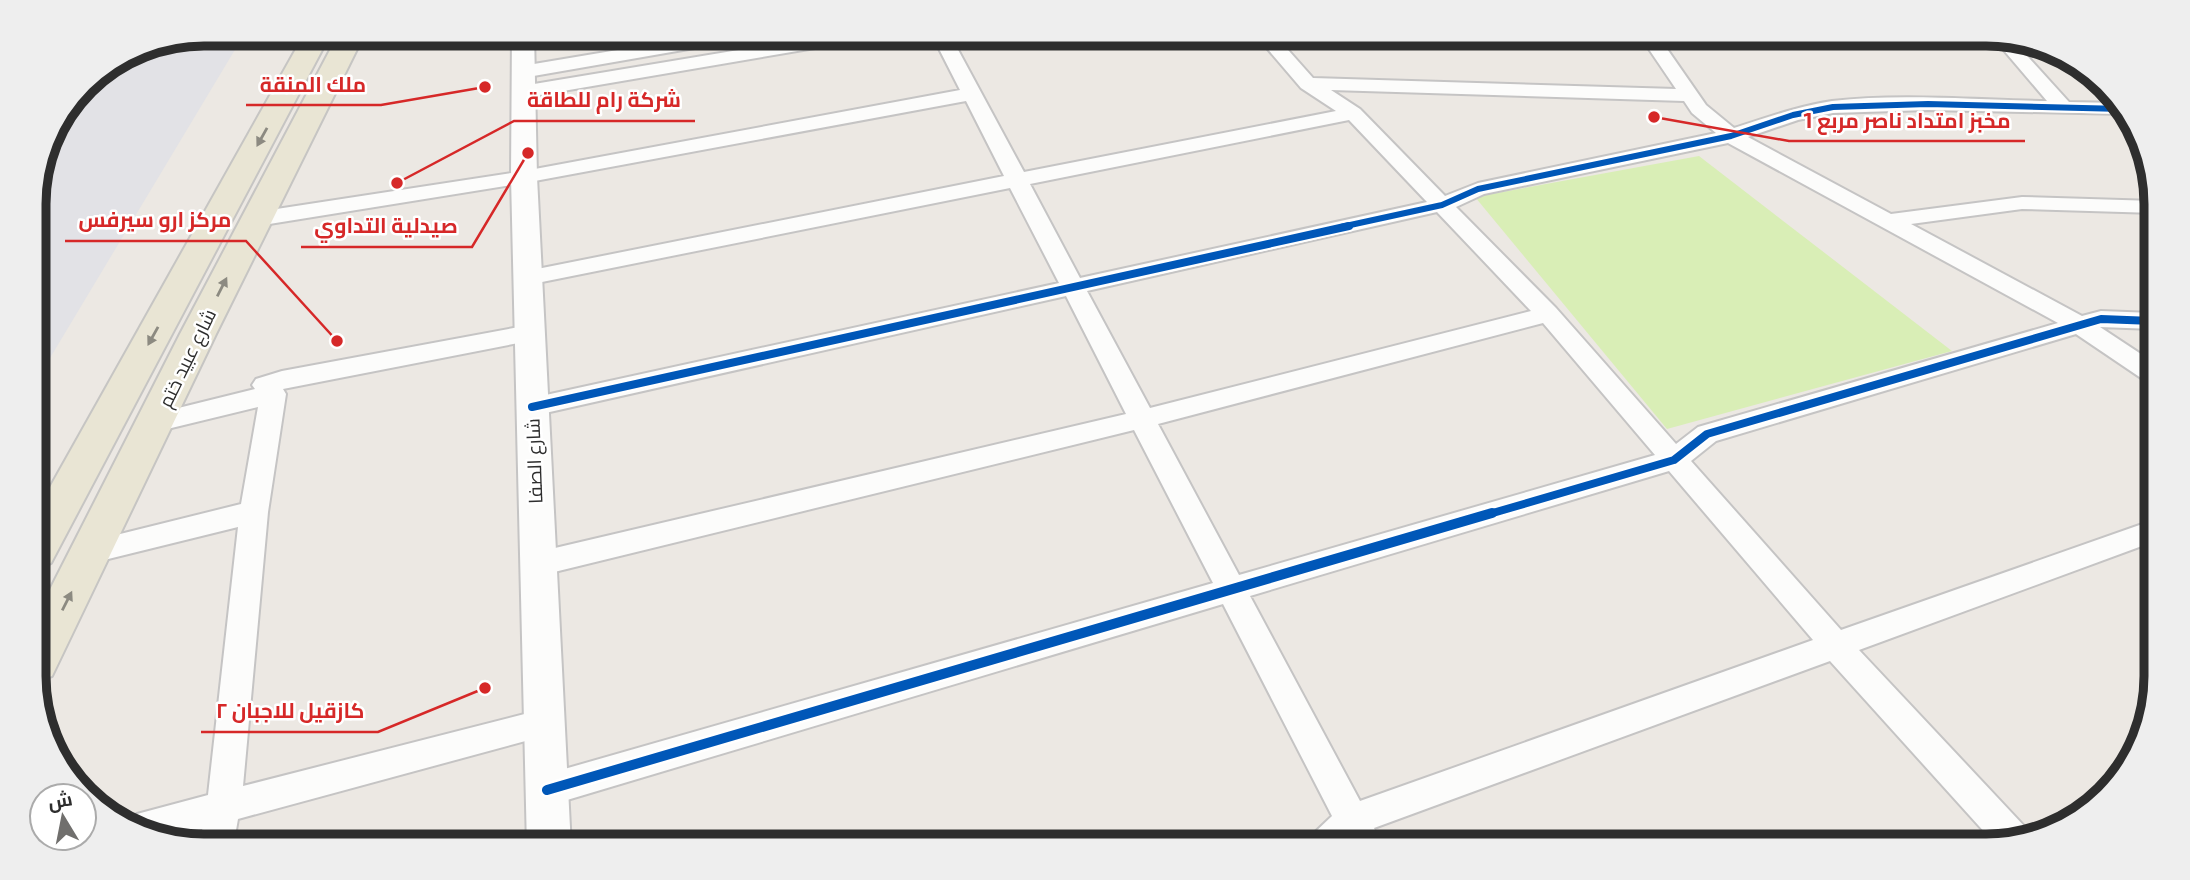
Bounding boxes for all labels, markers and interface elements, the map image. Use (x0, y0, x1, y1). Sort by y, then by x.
callout: ملك المنقة (246, 63, 381, 105)
text: ملك المنقة (260, 71, 366, 96)
callout: شركة رام للطاقة (514, 79, 695, 121)
text: شركة رام للطاقة (527, 86, 681, 114)
callout: مخبز امتداد ناصر مربع 1 (1789, 99, 2025, 141)
text: مخبز امتداد ناصر مربع 1 (1803, 107, 2011, 135)
one-way arrow (256, 127, 268, 146)
callout: مركز ارو سيرفس (65, 199, 246, 241)
callout: صيدلية التداوي (301, 205, 472, 247)
text: مركز ارو سيرفس (79, 206, 231, 233)
text: صيدلية التداوي (314, 212, 458, 243)
one-way arrow (216, 277, 228, 297)
street label: شارع عبيد ختم (153, 305, 223, 412)
one-way arrow (147, 326, 159, 346)
street label: شارع الصفا (521, 418, 549, 504)
one-way arrow (62, 591, 73, 611)
callout: كازقيل للاجبان ٢ (201, 690, 378, 732)
text: كازقيل للاجبان ٢ (216, 697, 364, 723)
north arrow (28, 782, 98, 852)
text: ش (46, 786, 74, 814)

